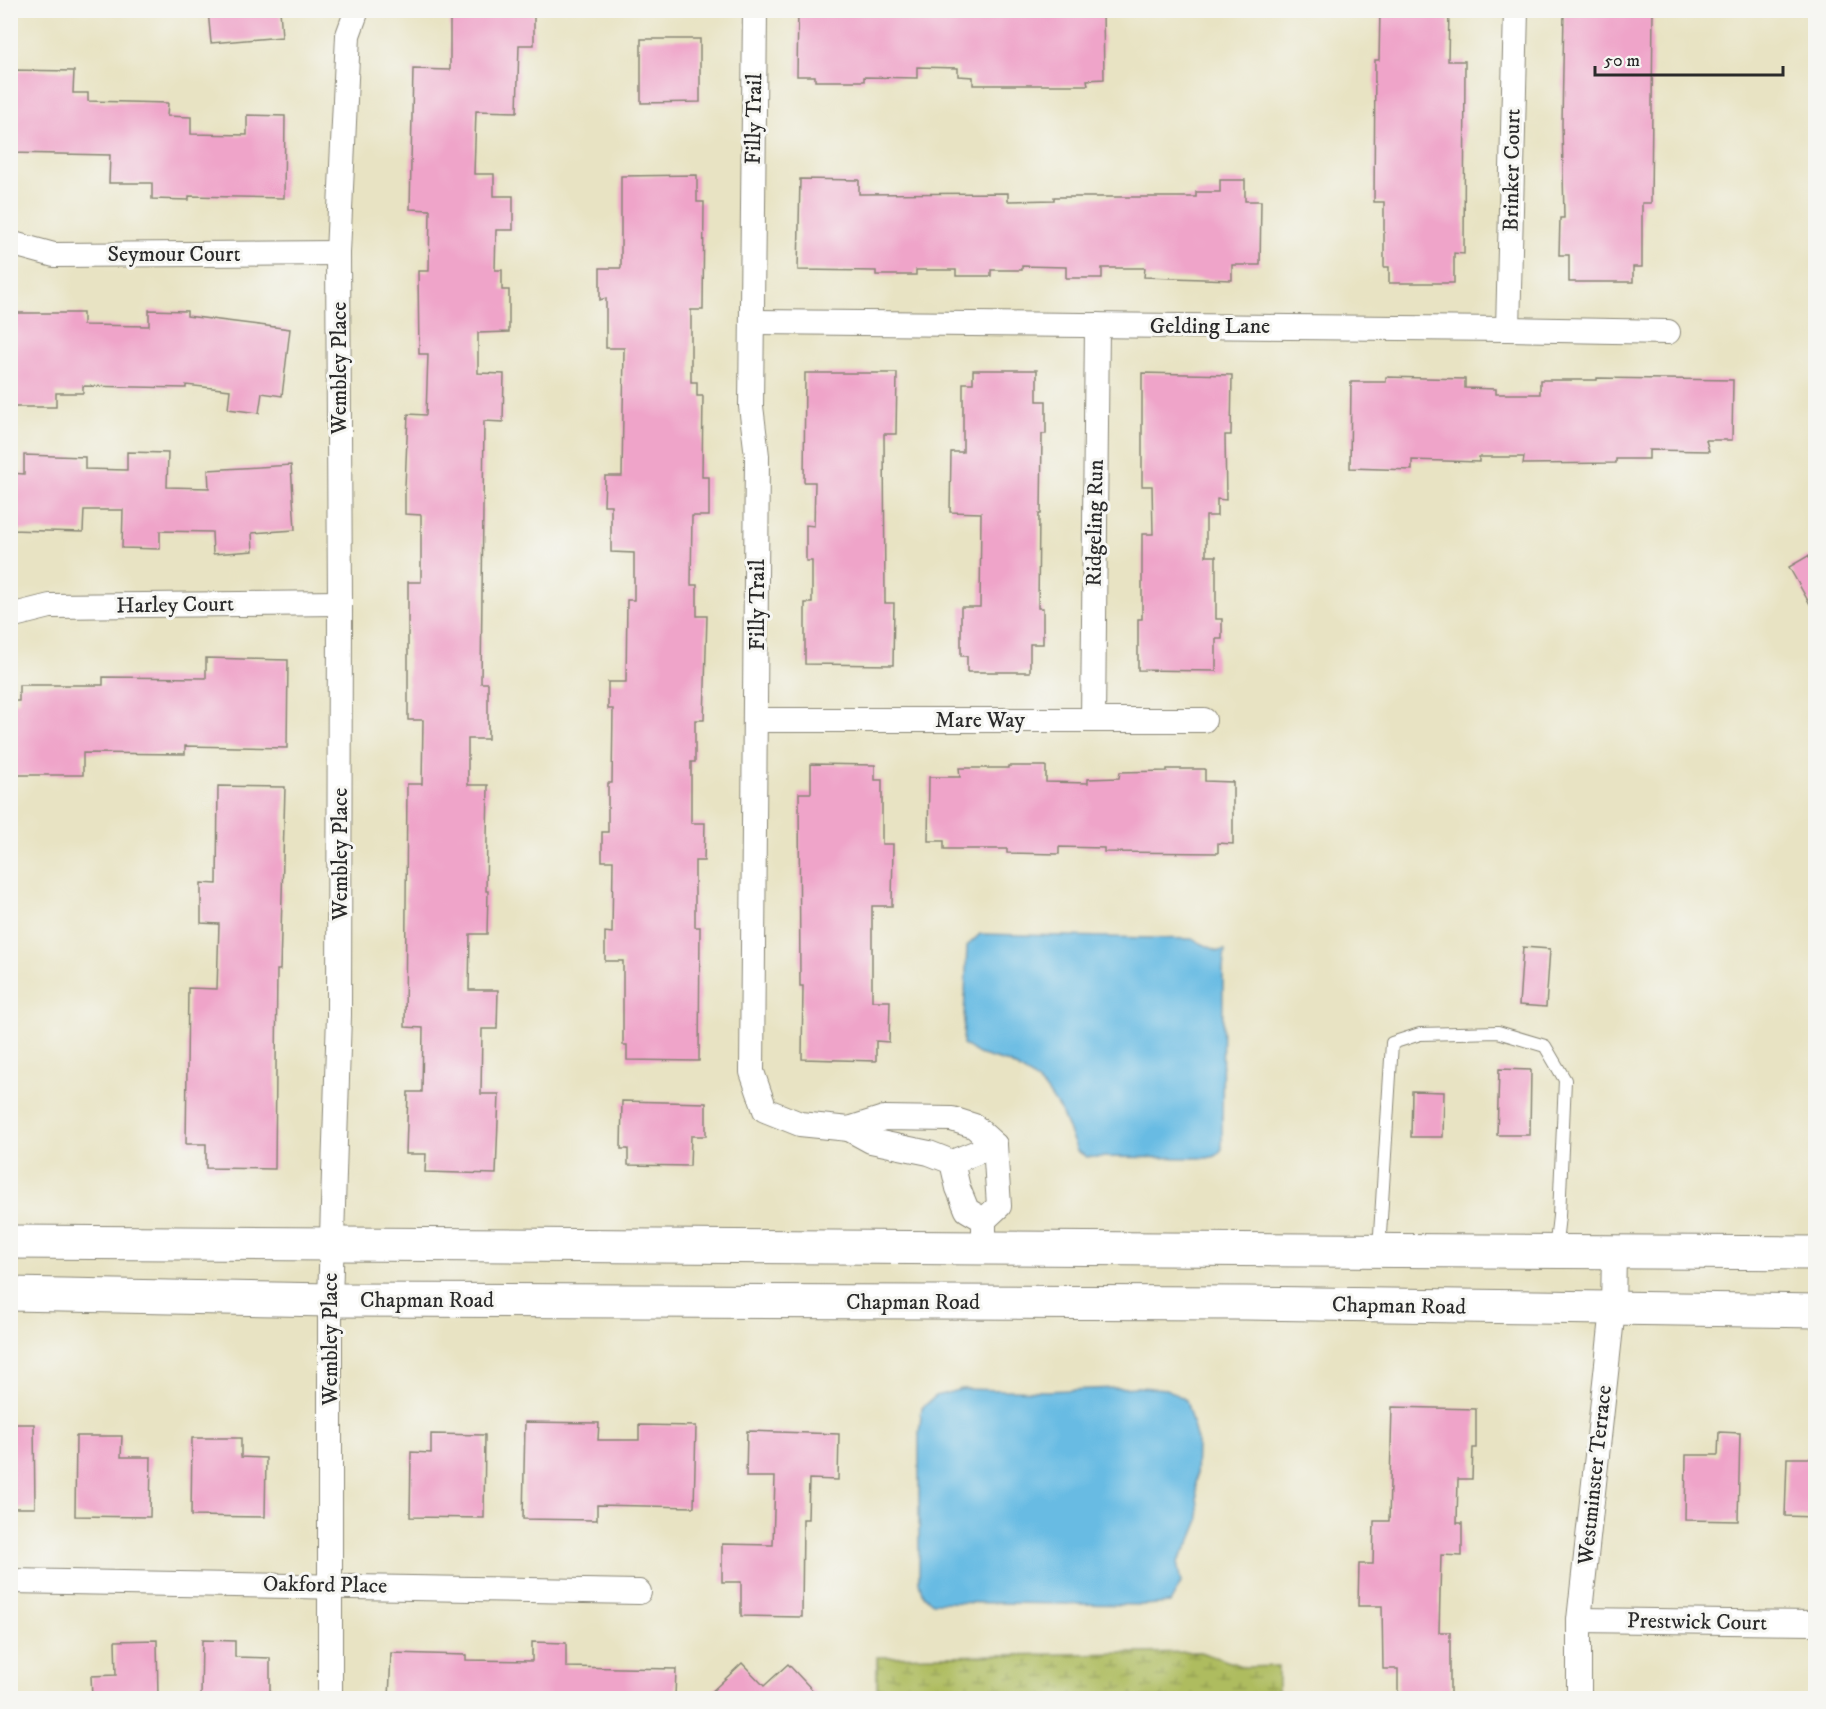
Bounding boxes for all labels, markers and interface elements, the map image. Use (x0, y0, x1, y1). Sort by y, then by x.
scale bar (1595, 39, 1782, 77)
text: 50 m (1604, 50, 1640, 72)
street label: Filly Trail (740, 73, 768, 165)
street label: Brinker Court (1497, 108, 1527, 232)
street label: Seymour Court (108, 241, 240, 268)
street label: Wembley Place (326, 302, 353, 435)
street label: Gelding Lane (1150, 313, 1270, 340)
street label: Ridgeling Run (1080, 459, 1110, 587)
street label: Filly Trail (744, 559, 771, 651)
street label: Harley Court (116, 590, 234, 620)
street label: Mare Way (935, 707, 1026, 734)
street label: Wembley Place (327, 788, 354, 921)
street label: Wembley Place (317, 1273, 344, 1406)
street label: Chapman Road (360, 1287, 494, 1314)
street label: Chapman Road (846, 1289, 980, 1316)
street label: Chapman Road (1332, 1291, 1466, 1321)
street label: Westminster Terrace (1572, 1384, 1618, 1567)
street label: Oakford Place (263, 1570, 387, 1600)
street label: Prestwick Court (1627, 1607, 1767, 1637)

